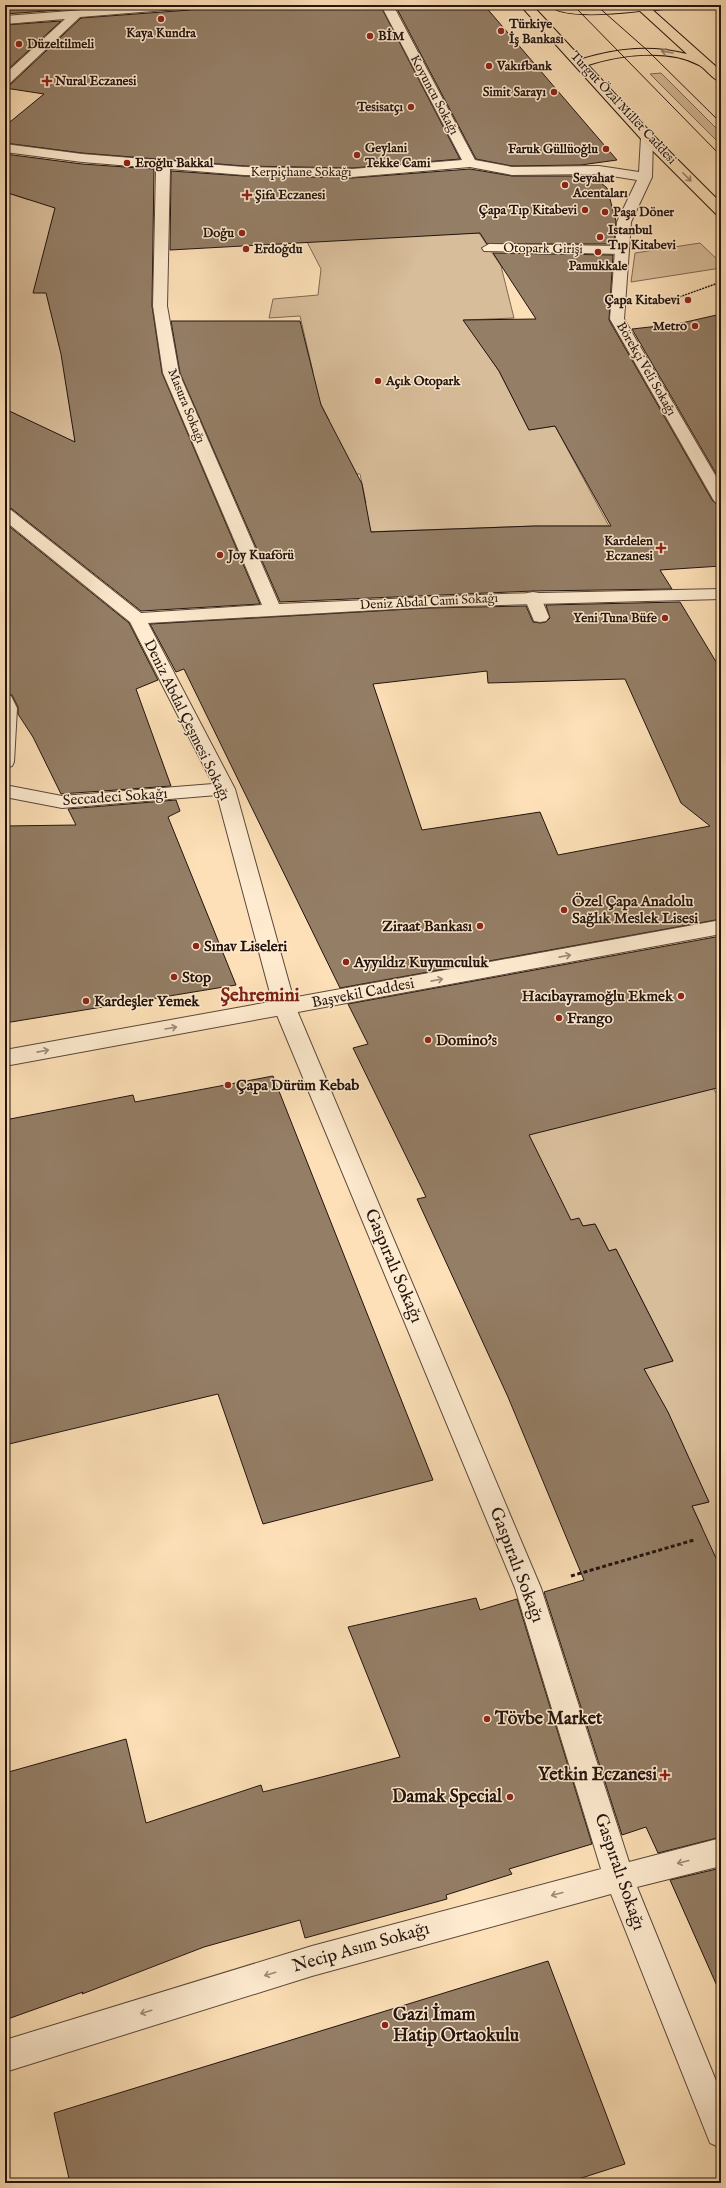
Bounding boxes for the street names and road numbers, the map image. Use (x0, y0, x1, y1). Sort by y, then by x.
street label: Turgut Özal Millet Caddesi (566, 48, 680, 169)
street label: Koyuncu Sokağı (406, 52, 462, 138)
street label: Kerpiçhane Sokağı (250, 164, 352, 181)
street label: Otopark Girişi (503, 240, 583, 258)
street label: Börekçi Veli Sokağı (612, 319, 680, 419)
street label: Masura Sokağı (163, 366, 209, 446)
street label: Deniz Abdal Cami Sokağı (359, 590, 499, 614)
street label: Deniz Abdal Çeşmesi Sokağı (140, 636, 234, 804)
street label: Seccadeci Sokağı (62, 784, 168, 810)
street label: Başvekil Caddesi (310, 974, 416, 1012)
street label: Gaspıralı Sokağı (359, 1205, 427, 1327)
street label: Gaspıralı Sokağı (483, 1504, 549, 1626)
street label: Gaspıralı Sokağı (588, 1811, 650, 1934)
street label: Necip Asım Sokağı (290, 1917, 432, 1979)

